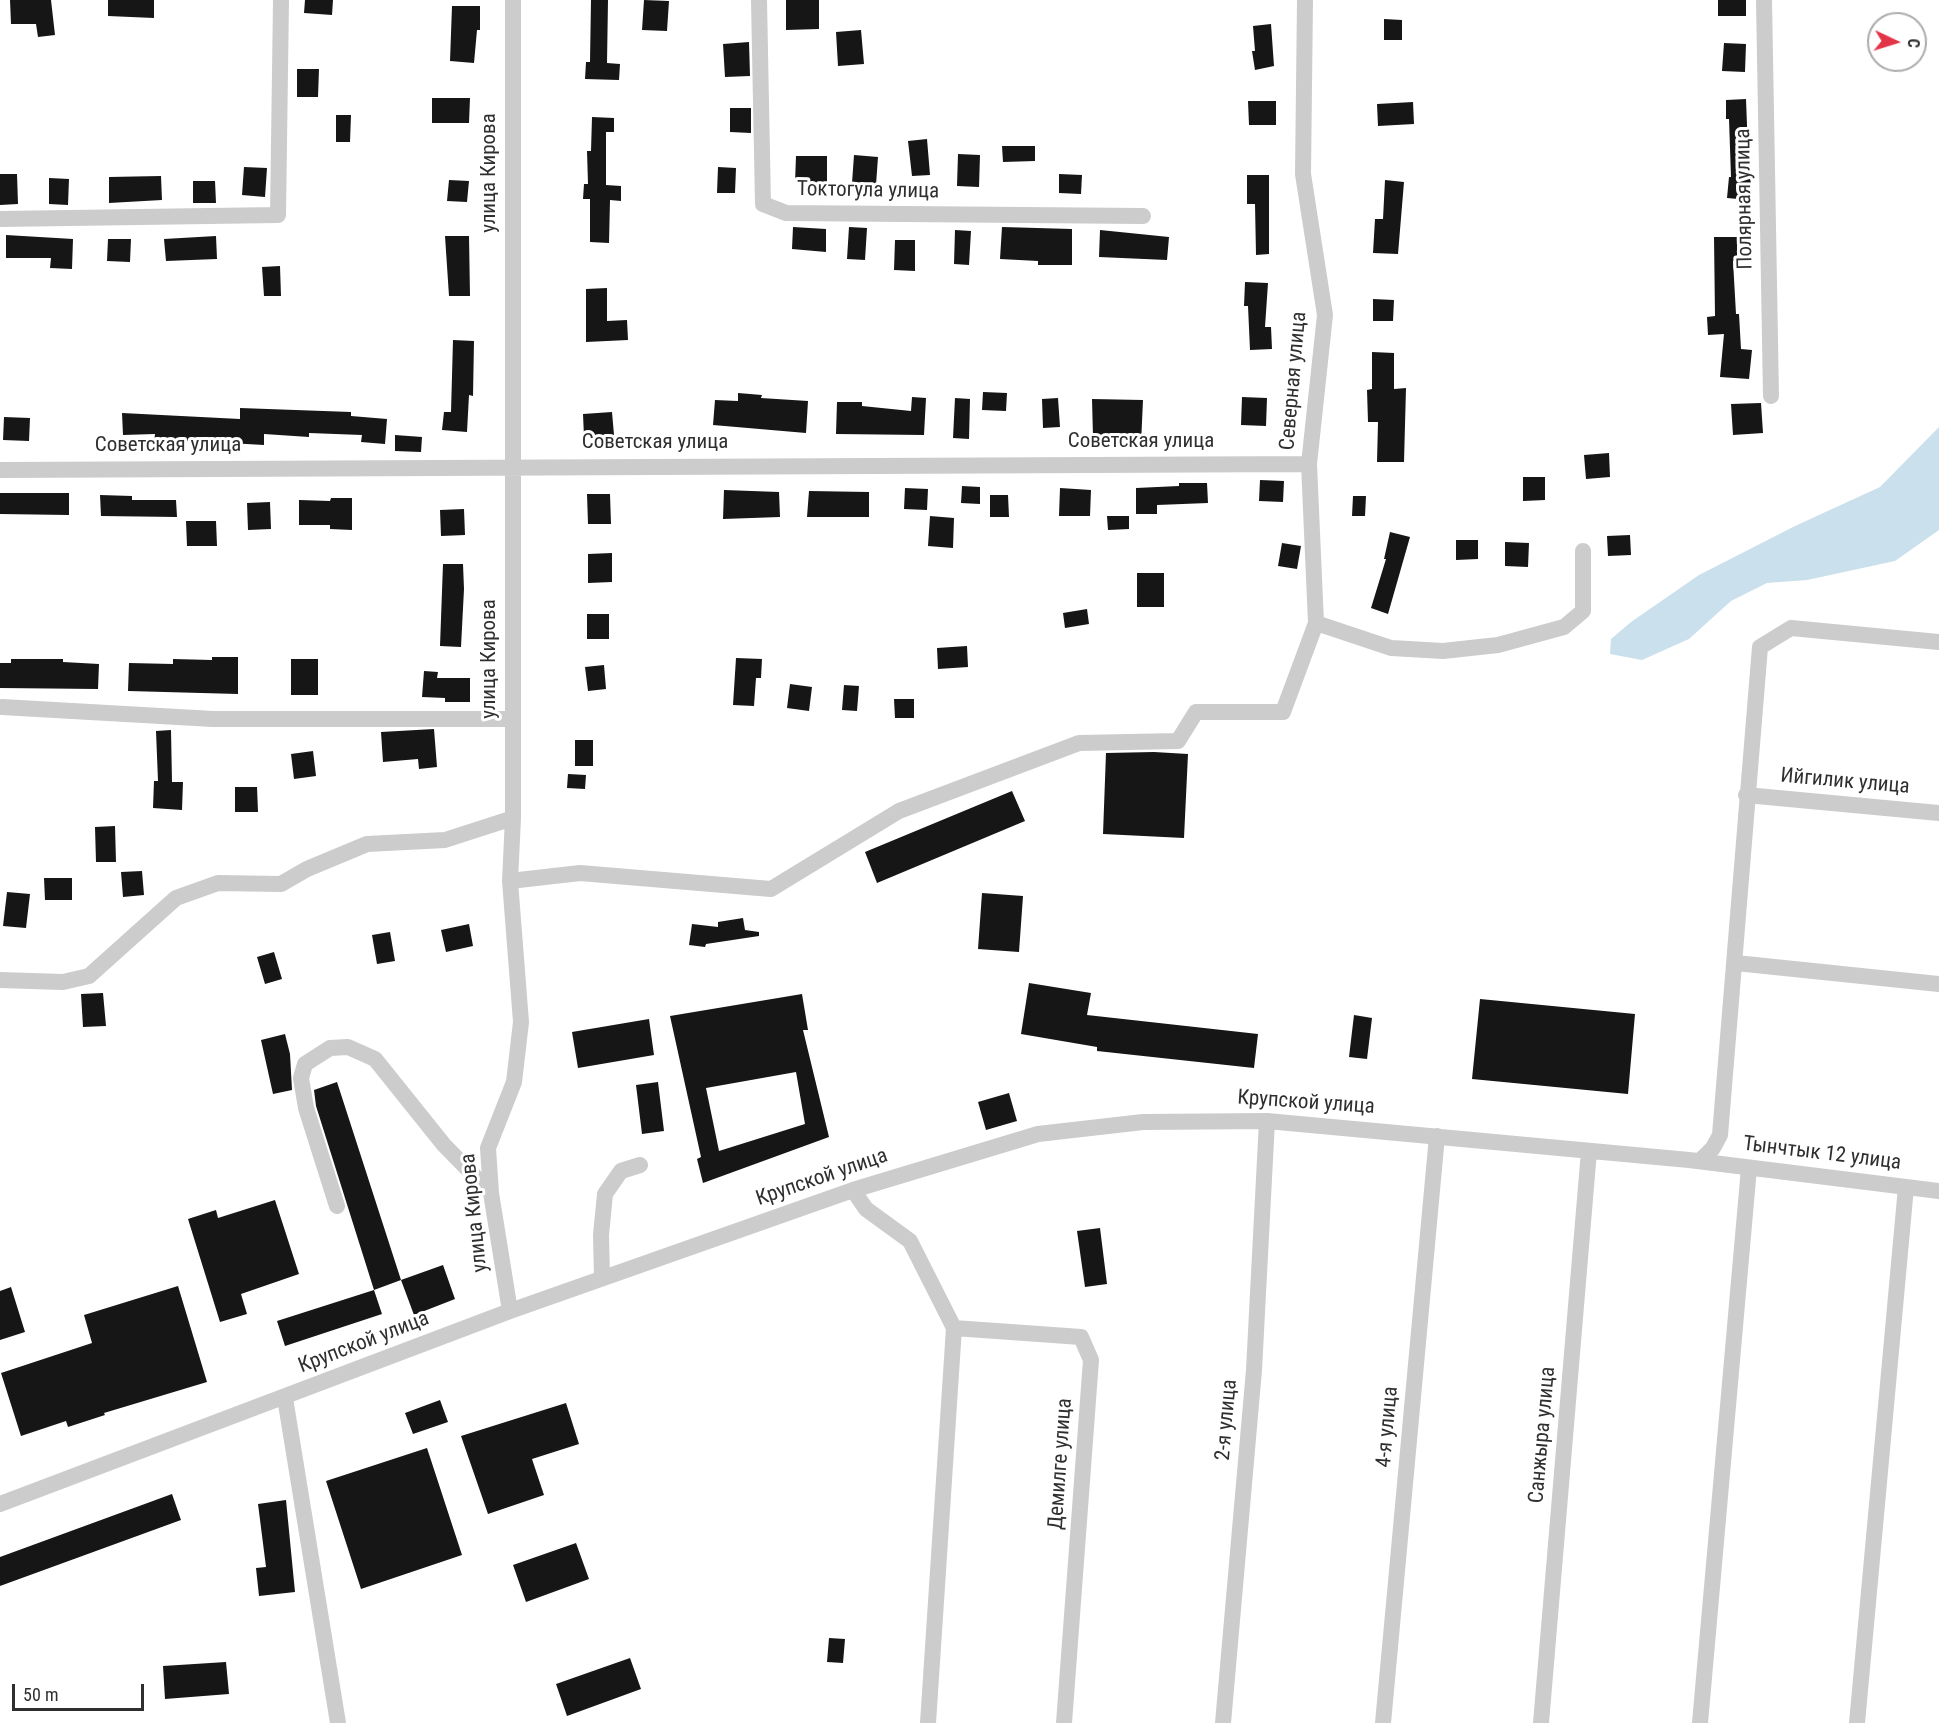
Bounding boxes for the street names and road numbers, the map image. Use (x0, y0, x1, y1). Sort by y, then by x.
street label: улица Кирова (477, 113, 503, 233)
street label: Полярная улица (1731, 128, 1759, 270)
street label: Токтогула улица (797, 177, 939, 205)
street label: Северная улица (1275, 311, 1313, 451)
street label: Советская улица (1068, 429, 1214, 455)
street label: Советская улица (582, 430, 728, 456)
street label: Советская улица (95, 433, 241, 459)
street label: улица Кирова (477, 599, 503, 719)
street label: Ийгилик улица (1779, 764, 1911, 800)
street label: Крупской улица (1236, 1086, 1376, 1120)
street label: Тынчтык 12 улица (1741, 1132, 1903, 1176)
street label: Крупской улица (753, 1144, 891, 1212)
street label: улица Кирова (456, 1152, 494, 1274)
street label: Крупской улица (295, 1307, 433, 1379)
street label: Санжыра улица (1524, 1366, 1562, 1504)
street label: 2-я улица (1211, 1378, 1243, 1462)
street label: 4-я улица (1372, 1385, 1404, 1469)
street label: Демилге улица (1044, 1397, 1078, 1531)

